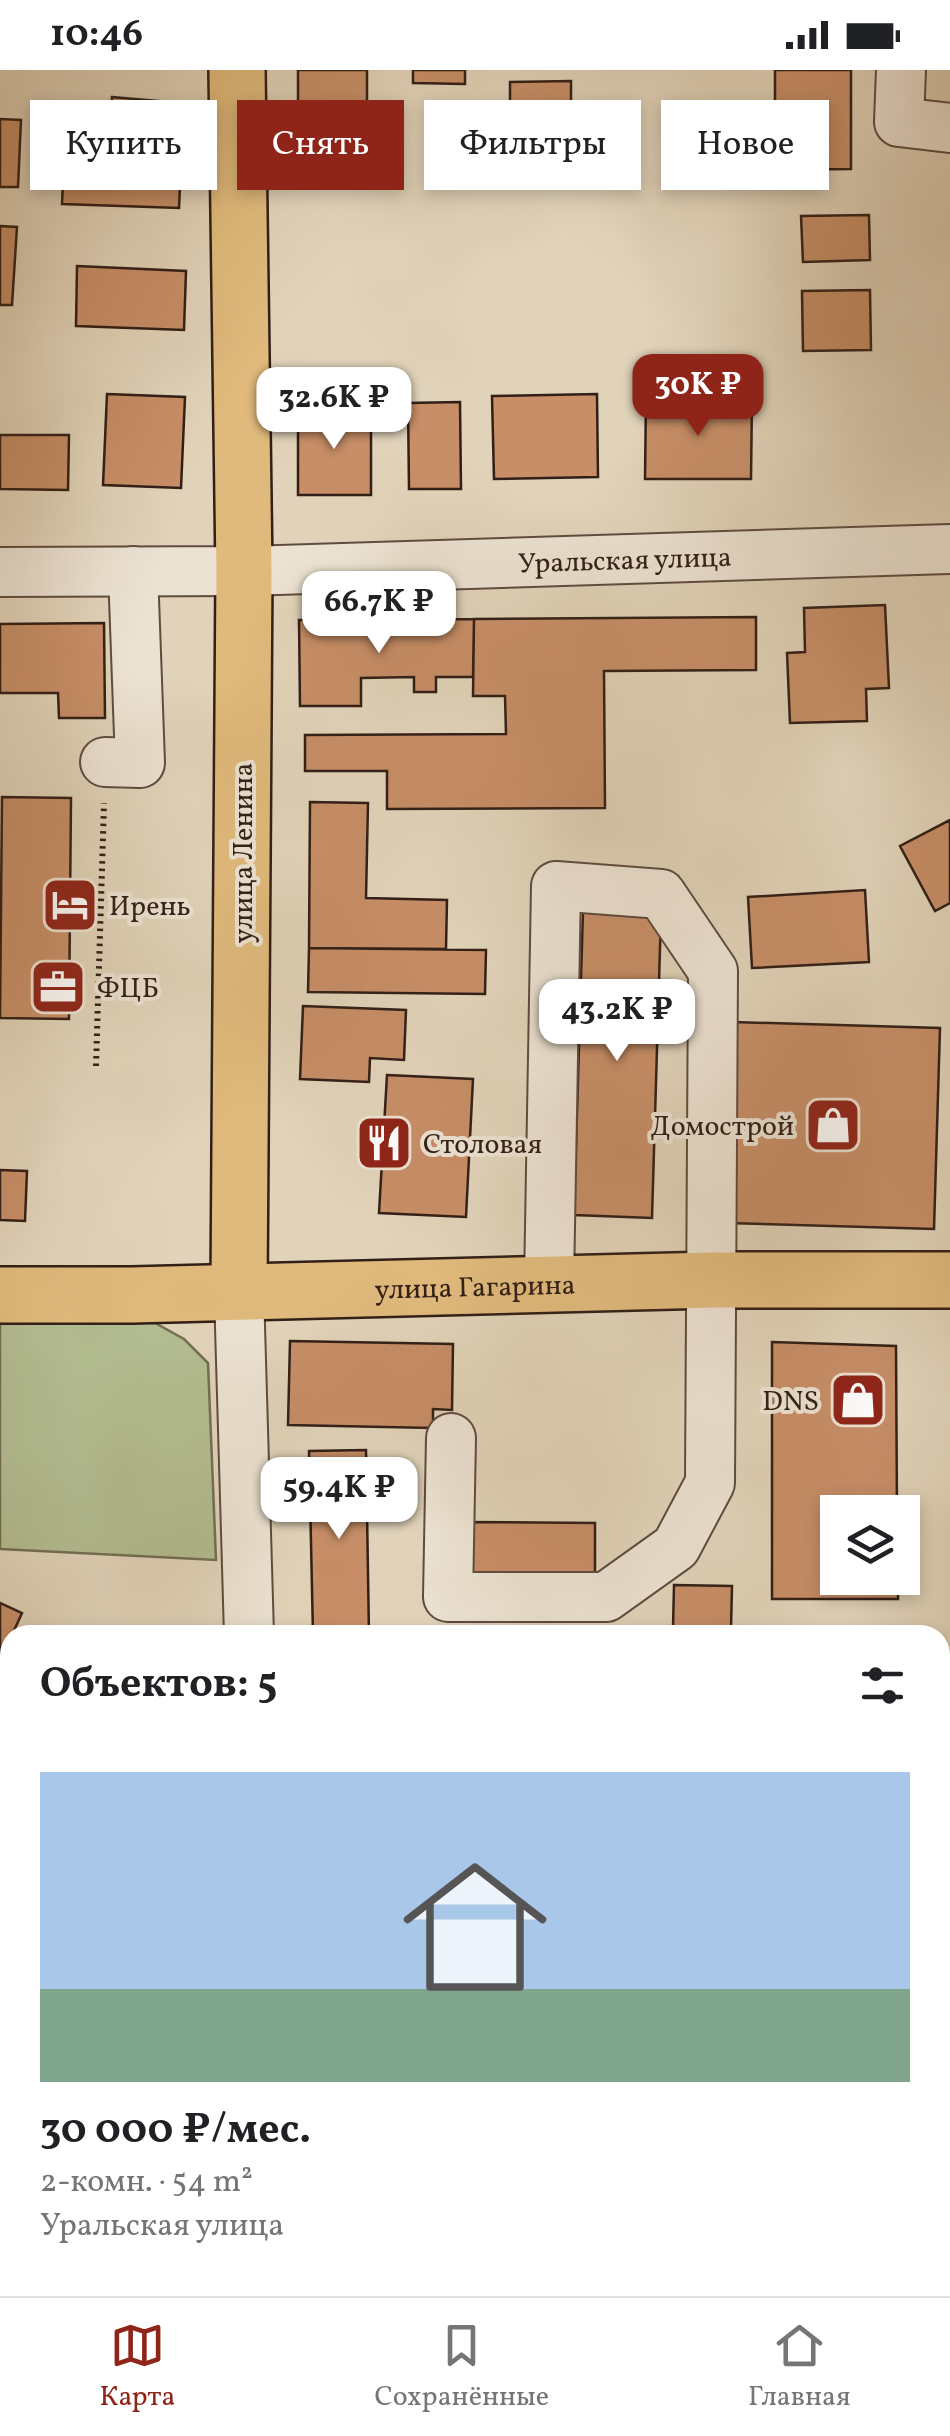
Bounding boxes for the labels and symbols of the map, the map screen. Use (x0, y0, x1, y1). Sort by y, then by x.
pin: 30K ₽ (628, 354, 768, 439)
pin: 32.6K ₽ (242, 367, 426, 452)
street label: Уральская улица (517, 539, 732, 584)
pin: 66.7K ₽ (287, 571, 471, 656)
street label: улица Ленина (225, 763, 264, 943)
hotel icon: Ирень (40, 875, 100, 935)
place label: Ирень (109, 888, 191, 927)
office icon: ФЦБ (28, 957, 88, 1017)
place label: ФЦБ (97, 970, 159, 1009)
pin: 43.2K ₽ (525, 979, 709, 1064)
shop icon: Домострой (803, 1095, 863, 1155)
place label: Домострой (650, 1108, 794, 1147)
restaurant icon: Столовая (354, 1113, 414, 1173)
place label: Столовая (423, 1126, 542, 1165)
street label: улица Гагарина (374, 1267, 576, 1311)
shop icon: DNS (828, 1370, 888, 1430)
place label: DNS (762, 1383, 819, 1422)
pin: 59.4K ₽ (247, 1457, 431, 1542)

